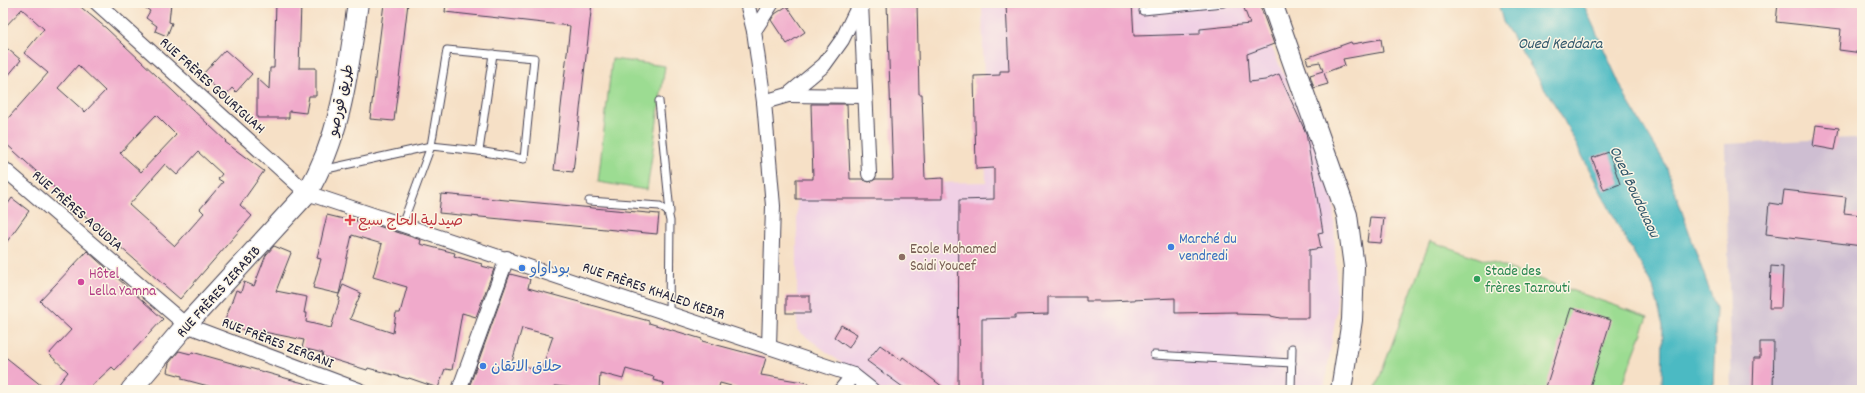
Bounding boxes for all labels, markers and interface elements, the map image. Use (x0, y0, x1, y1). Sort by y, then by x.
street label: RUE FRÈRES GOURIGUAH (154, 33, 269, 140)
water label: Oued Keddara (1518, 33, 1604, 56)
street label: طريق قورصو (323, 62, 361, 140)
water label: Oued Boudouaou (1602, 142, 1666, 243)
street label: RUE FRÈRES AOUDIA (26, 166, 127, 257)
place label: صيدلية الحاج سبع (358, 211, 463, 233)
marker: صيدلية الحاج سبع (345, 215, 355, 225)
place label: Marché du vendredi (1179, 229, 1237, 268)
place label: Ecole Mohamed Saidi Youcef (910, 239, 996, 278)
street label: RUE FRÈRES ZERABIB (172, 241, 267, 343)
marker: Marché du vendredi (1166, 242, 1176, 252)
marker: Ecole Mohamed Saidi Youcef (897, 252, 907, 262)
street label: RUE FRÈRES KHALED KEBIR (579, 257, 728, 327)
place label: بوداواو (529, 259, 570, 281)
place label: Stade des frères Tazrouti (1485, 261, 1570, 300)
marker: بوداواو (517, 263, 527, 273)
place label: Hôtel Lella Yamna (89, 264, 157, 303)
marker: Stade des frères Tazrouti (1472, 274, 1482, 284)
marker: Hôtel Lella Yamna (76, 277, 86, 287)
street label: RUE FRÈRES ZERGANI (218, 312, 337, 375)
place label: حلاق الاتقان (491, 357, 562, 379)
marker: حلاق الاتقان (478, 361, 488, 371)

